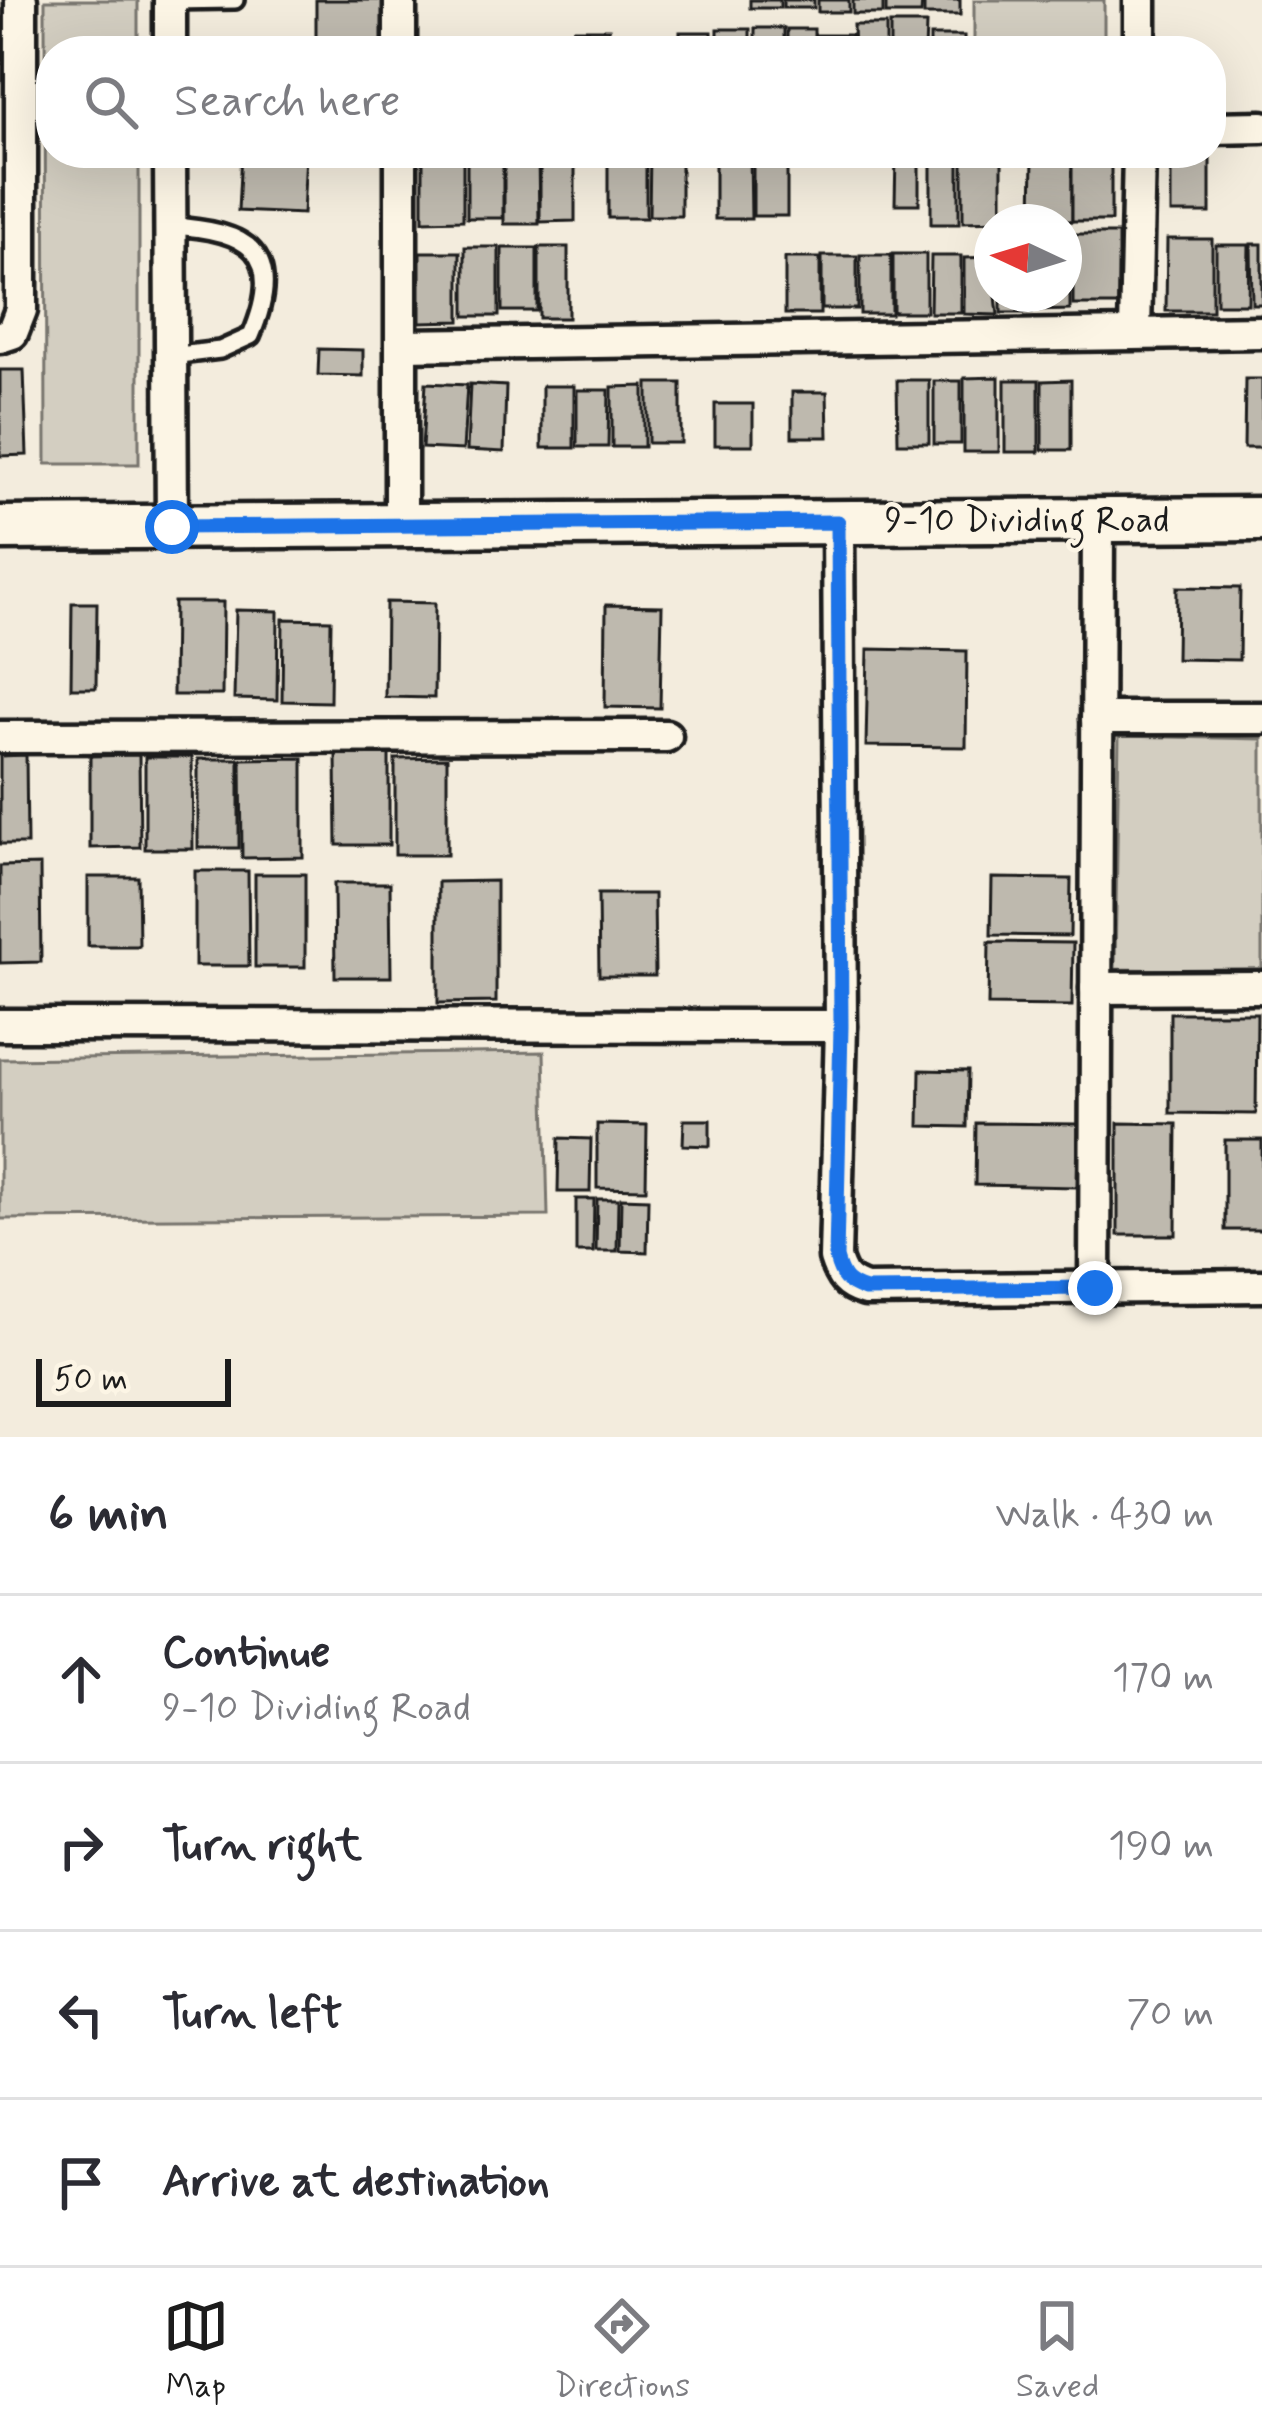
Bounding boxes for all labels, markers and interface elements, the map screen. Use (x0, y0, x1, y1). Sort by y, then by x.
search box (36, 36, 1226, 168)
icon: search (78, 69, 144, 135)
text: Search here (174, 73, 401, 132)
north arrow (974, 204, 1082, 312)
street label: 9-10 Dividing Road (884, 498, 1170, 548)
route start (145, 500, 199, 554)
route end (1068, 1261, 1122, 1315)
scale bar (36, 1353, 231, 1406)
text: 50 m (54, 1358, 128, 1402)
text: 6 min (48, 1482, 169, 1548)
text: Walk · 430 m (996, 1490, 1214, 1541)
text: Continue (162, 1624, 330, 1683)
icon: ahead (48, 1646, 114, 1712)
text: 170 m (1112, 1653, 1214, 1704)
text: 9-10 Dividing Road (162, 1683, 471, 1734)
icon: right (48, 1814, 114, 1880)
text: Turn right (162, 1817, 362, 1876)
text: 190 m (1108, 1821, 1214, 1872)
icon: left (48, 1982, 114, 2048)
text: Turn left (162, 1985, 342, 2044)
text: 70 m (1126, 1989, 1214, 2040)
icon: arrive (48, 2150, 114, 2216)
text: Arrive at destination (162, 2153, 550, 2212)
tab: Map (163, 2293, 229, 2409)
tab: Directions (554, 2293, 690, 2409)
tab: Saved (1016, 2293, 1099, 2409)

